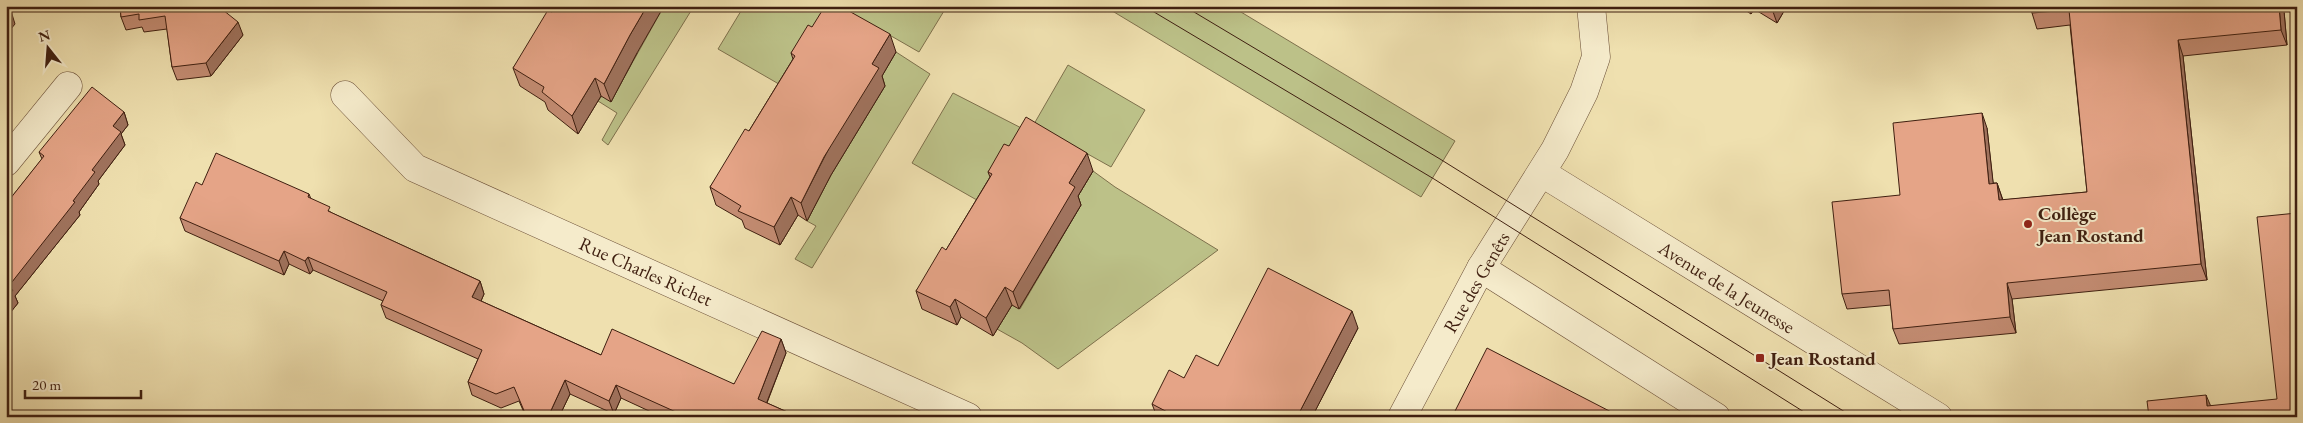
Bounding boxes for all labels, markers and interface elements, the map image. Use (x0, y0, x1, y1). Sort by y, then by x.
north arrow (22, 22, 72, 72)
text: N (36, 25, 53, 46)
place label: Collège Jean Rostand (2036, 201, 2144, 248)
marker: Collège Jean Rostand (2022, 218, 2034, 230)
street label: Rue des Genêts (1437, 227, 1515, 337)
street label: Rue Charles Richet (575, 231, 716, 312)
street label: Avenue de la Jeunesse (1653, 235, 1800, 339)
place label: Jean Rostand (1768, 346, 1876, 371)
marker: Jean Rostand (1754, 352, 1766, 364)
scale bar (25, 368, 141, 400)
text: 20 m (32, 375, 61, 394)

